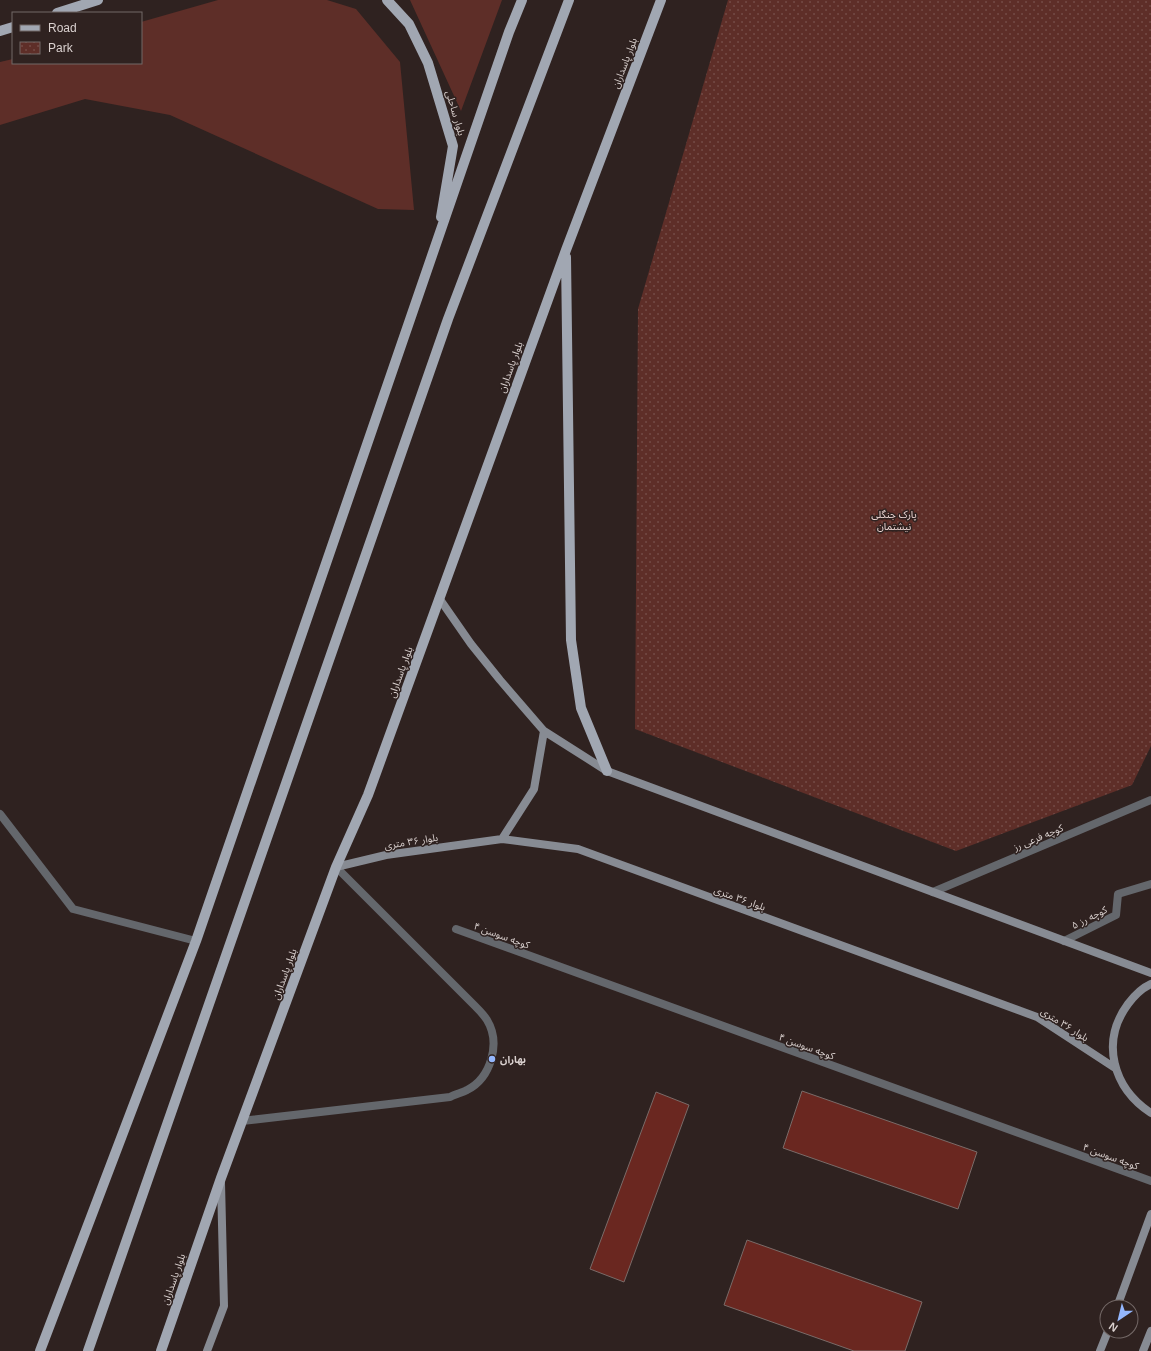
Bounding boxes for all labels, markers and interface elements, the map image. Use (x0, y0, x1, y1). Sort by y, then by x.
legend (12, 12, 142, 64)
text: Road (48, 21, 77, 35)
street label: بلوار پاسداران (610, 36, 640, 90)
text: Park (48, 41, 74, 55)
street label: بلوار ساحلی (443, 89, 467, 137)
street label: بلوار پاسداران (496, 340, 526, 394)
park label: پارک جنگلی نیشتمان (871, 509, 917, 532)
street label: بلوار پاسداران (386, 645, 416, 699)
street label: کوچه فرعی رز (1011, 822, 1066, 854)
street label: بلوار ۳۶ متری (384, 832, 439, 852)
street label: بلوار ۳۶ متری (712, 884, 767, 914)
street label: کوچه رز ۵ (1070, 903, 1110, 932)
street label: کوچه سوسن ۴ (472, 920, 532, 952)
street label: بلوار پاسداران (270, 947, 300, 1001)
street label: بلوار ۳۶ متری (1038, 1005, 1091, 1044)
street label: کوچه سوسن ۴ (777, 1031, 837, 1063)
marker: بهاران (487, 1054, 497, 1064)
place label: بهاران (500, 1054, 526, 1066)
street label: کوچه سوسن ۴ (1081, 1141, 1141, 1173)
street label: بلوار پاسداران (160, 1252, 188, 1307)
north arrow (1099, 1299, 1139, 1339)
text: N (1107, 1320, 1120, 1334)

